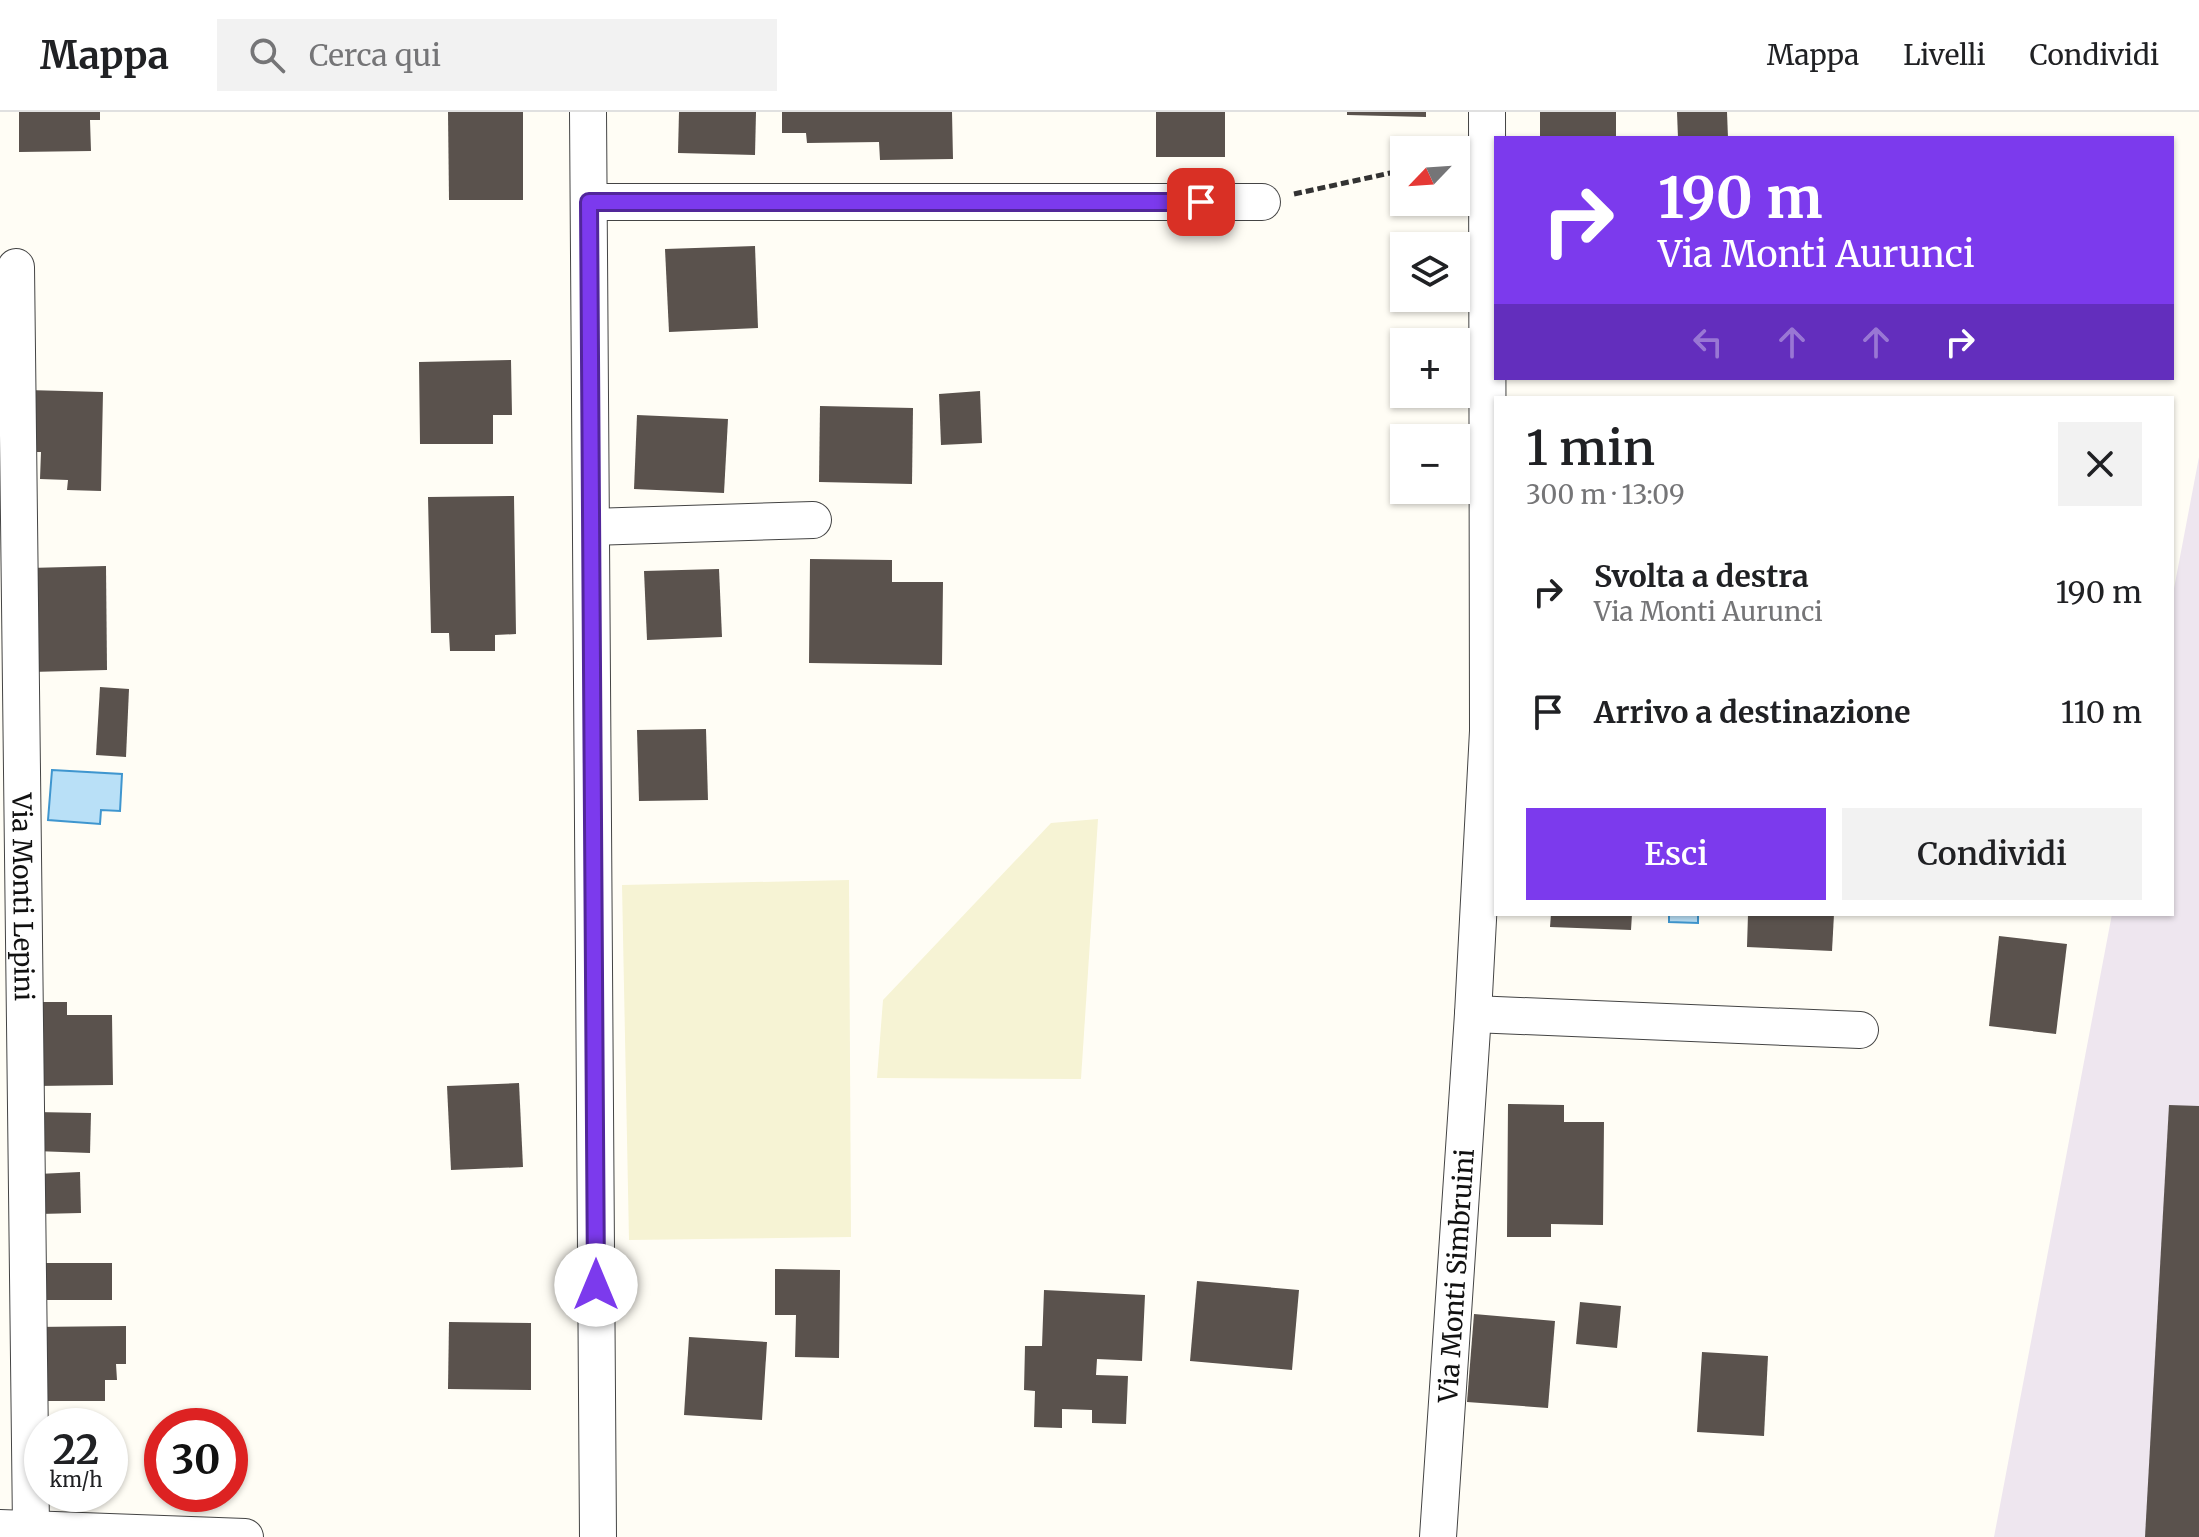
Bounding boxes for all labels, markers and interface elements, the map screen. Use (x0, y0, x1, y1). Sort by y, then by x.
search box (217, 19, 777, 91)
text: Mappa (40, 32, 169, 79)
icon: search (245, 33, 289, 77)
text: Cerca qui (309, 36, 441, 74)
text: Mappa (1767, 37, 1859, 73)
text: Livelli (1903, 37, 1986, 73)
text: Condividi (2030, 37, 2159, 73)
north arrow (1390, 136, 1470, 216)
map controls (1390, 136, 1470, 504)
text: 190 m (1658, 163, 1823, 233)
pin (1167, 168, 1235, 236)
icon: right (1526, 168, 1630, 272)
icon: arrive (1179, 180, 1223, 224)
button: layers (1390, 232, 1470, 312)
text: Via Monti Aurunci (1658, 232, 1975, 277)
icon: left (1686, 320, 1730, 364)
icon: ahead (1770, 320, 1814, 364)
icon: ahead (1854, 320, 1898, 364)
icon: right (1938, 320, 1982, 364)
button: + (1390, 328, 1470, 408)
text: 1 min (1526, 418, 1655, 478)
button: close (2058, 422, 2142, 506)
button: − (1390, 424, 1470, 504)
text: 300 m · 13:09 (1526, 478, 1685, 511)
text: Svolta a destra (1594, 557, 1809, 595)
icon: right (1526, 570, 1570, 614)
text: 190 m (2055, 573, 2142, 611)
text: Via Monti Aurunci (1594, 595, 1823, 628)
icon: arrive (1526, 690, 1570, 734)
text: Arrivo a destinazione (1594, 693, 1911, 731)
text: 110 m (2061, 693, 2142, 731)
street label: Via Monti Lepini (6, 792, 41, 1001)
button: Esci (1526, 808, 1826, 900)
button: Condividi (1842, 808, 2142, 900)
street label: Via Monti Simbruini (1430, 1147, 1480, 1405)
position arrow (554, 1243, 638, 1327)
speed limit sign: 30 (144, 1408, 248, 1512)
text: 22 (53, 1425, 99, 1475)
text: km/h (50, 1467, 102, 1492)

